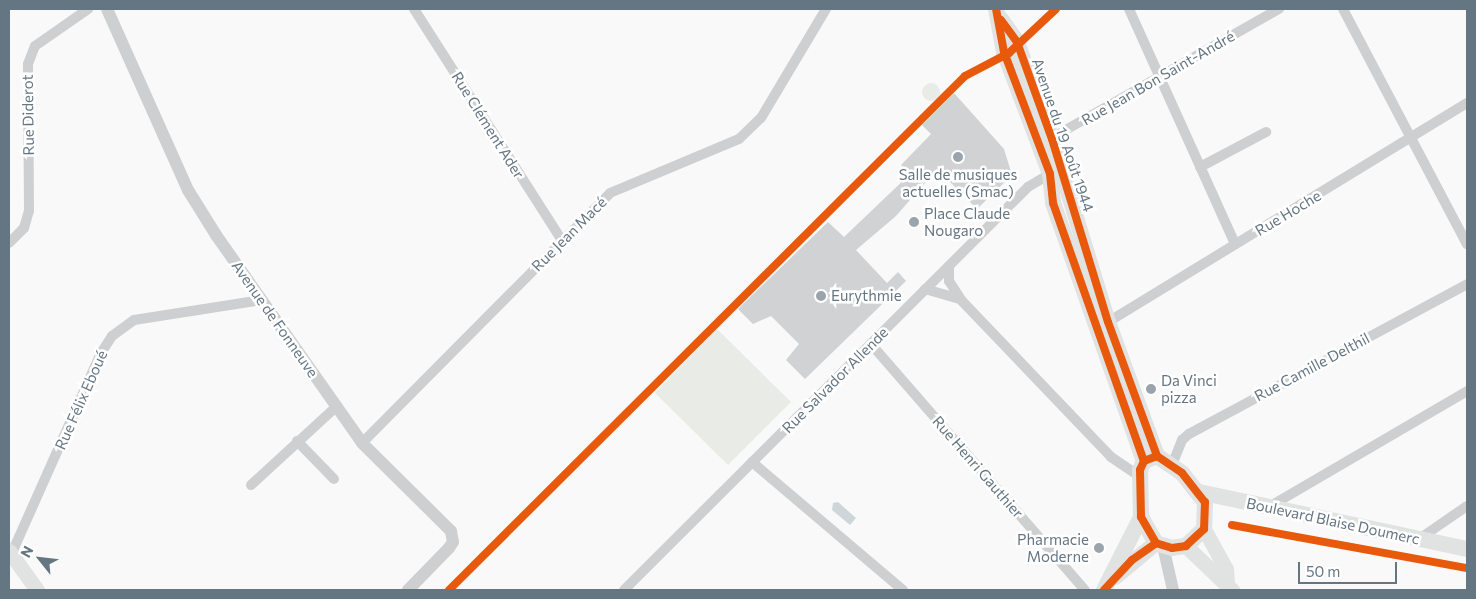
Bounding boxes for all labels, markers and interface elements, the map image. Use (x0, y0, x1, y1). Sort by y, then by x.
street label: Rue Jean Bon Saint-André (1078, 27, 1238, 129)
street label: Avenue du 19 Août 1944 (1028, 56, 1098, 214)
street label: Rue Clément Ader (448, 68, 528, 182)
street label: Rue Diderot (18, 74, 38, 156)
marker: Salle de musiques actuelles (Smac) (952, 151, 964, 163)
place label: Salle de musiques actuelles (Smac) (899, 165, 1017, 200)
street label: Rue Hoche (1252, 186, 1324, 240)
street label: Rue Jean Macé (528, 193, 610, 275)
place label: Place Claude Nougaro (924, 204, 1010, 239)
marker: Place Claude Nougaro (908, 216, 920, 228)
street label: Avenue de Fonneuve (228, 257, 322, 381)
place label: Eurythmie (831, 287, 902, 305)
marker: Eurythmie (815, 290, 827, 302)
street label: Rue Salvador Allende (778, 323, 892, 437)
street label: Rue Camille Delthil (1251, 329, 1373, 405)
street label: Rue Félix Eboué (51, 348, 111, 452)
place label: Da Vinci pizza (1161, 371, 1217, 406)
marker: Da Vinci pizza (1145, 383, 1157, 395)
street label: Rue Henri Gauthier (929, 412, 1027, 522)
street label: Boulevard Blaise Doumerc (1245, 494, 1421, 548)
place label: Pharmacie Moderne (1017, 530, 1089, 565)
north arrow (15, 534, 65, 584)
marker: Pharmacie Moderne (1093, 542, 1105, 554)
text: N (16, 543, 36, 560)
scale bar (1301, 552, 1400, 584)
text: 50 m (1306, 562, 1340, 580)

